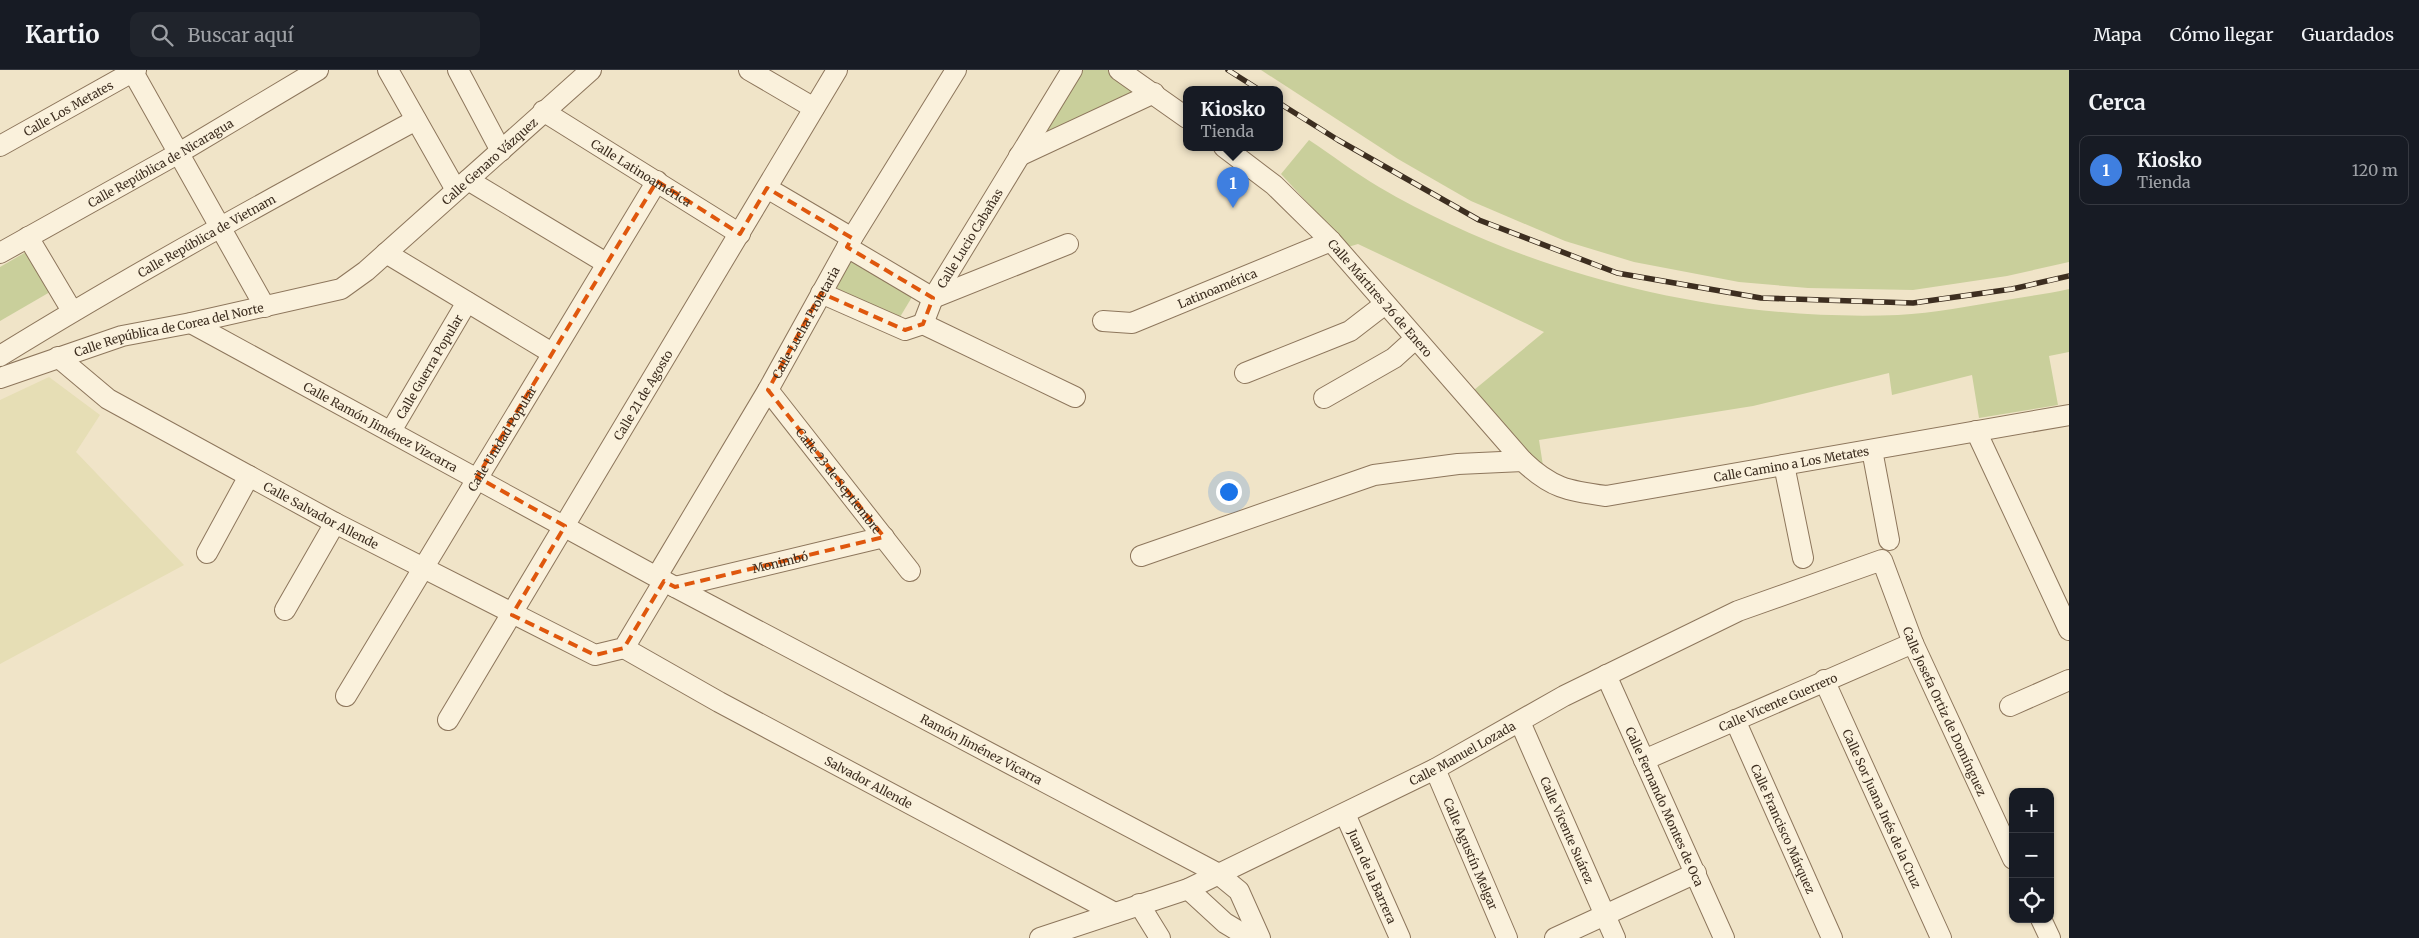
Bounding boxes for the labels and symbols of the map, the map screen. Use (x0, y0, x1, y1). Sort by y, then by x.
street label: Calle Los Metates (21, 77, 116, 139)
street label: Calle Genaro Vázquez (438, 114, 541, 208)
street label: Calle República de Nicaragua (85, 115, 236, 210)
street label: Calle Latinoamérica (589, 136, 695, 210)
pin: 1 (1217, 167, 1249, 208)
street label: Calle Lucio Cabañas (933, 185, 1006, 291)
street label: Calle República de Vietnam (135, 191, 278, 280)
street label: Calle Mártires 26 de Enero (1325, 236, 1436, 360)
street label: Calle Lucha Proletaria (768, 263, 843, 381)
street label: Latinoamérica (1175, 265, 1259, 311)
street label: Calle República de Corea del Norte (72, 299, 265, 359)
street label: Calle Guerra Popular (393, 311, 466, 421)
street label: Calle 21 de Agosto (610, 347, 675, 443)
street label: Calle Ramón Jiménez Vizcarra (301, 378, 461, 475)
street label: Calle Unidad Popular (464, 382, 539, 494)
street label: Calle 23 de Septiembre (793, 425, 885, 536)
street label: Calle Camino a Los Metates (1712, 443, 1870, 485)
street label: Calle Salvador Allende (261, 478, 381, 551)
your location (1216, 479, 1242, 505)
street label: Monimbó (751, 548, 809, 576)
street label: Calle Josefa Ortiz de Domínguez (1900, 624, 1990, 799)
street label: Calle Vicente Guerrero (1716, 669, 1839, 734)
street label: Ramón Jiménez Vicarra (918, 710, 1046, 787)
street label: Calle Manuel Lozada (1407, 717, 1518, 788)
street label: Calle Fernando Montes de Oca (1623, 724, 1707, 889)
street label: Calle Sor Juana Inés de la Cruz (1840, 727, 1925, 891)
street label: Salvador Allende (822, 752, 915, 811)
street label: Calle Francisco Márquez (1748, 762, 1819, 896)
street label: Calle Vicente Suárez (1537, 774, 1598, 886)
street label: Calle Agustín Melgar (1441, 795, 1502, 912)
street label: Juan de la Barrera (1345, 826, 1400, 926)

